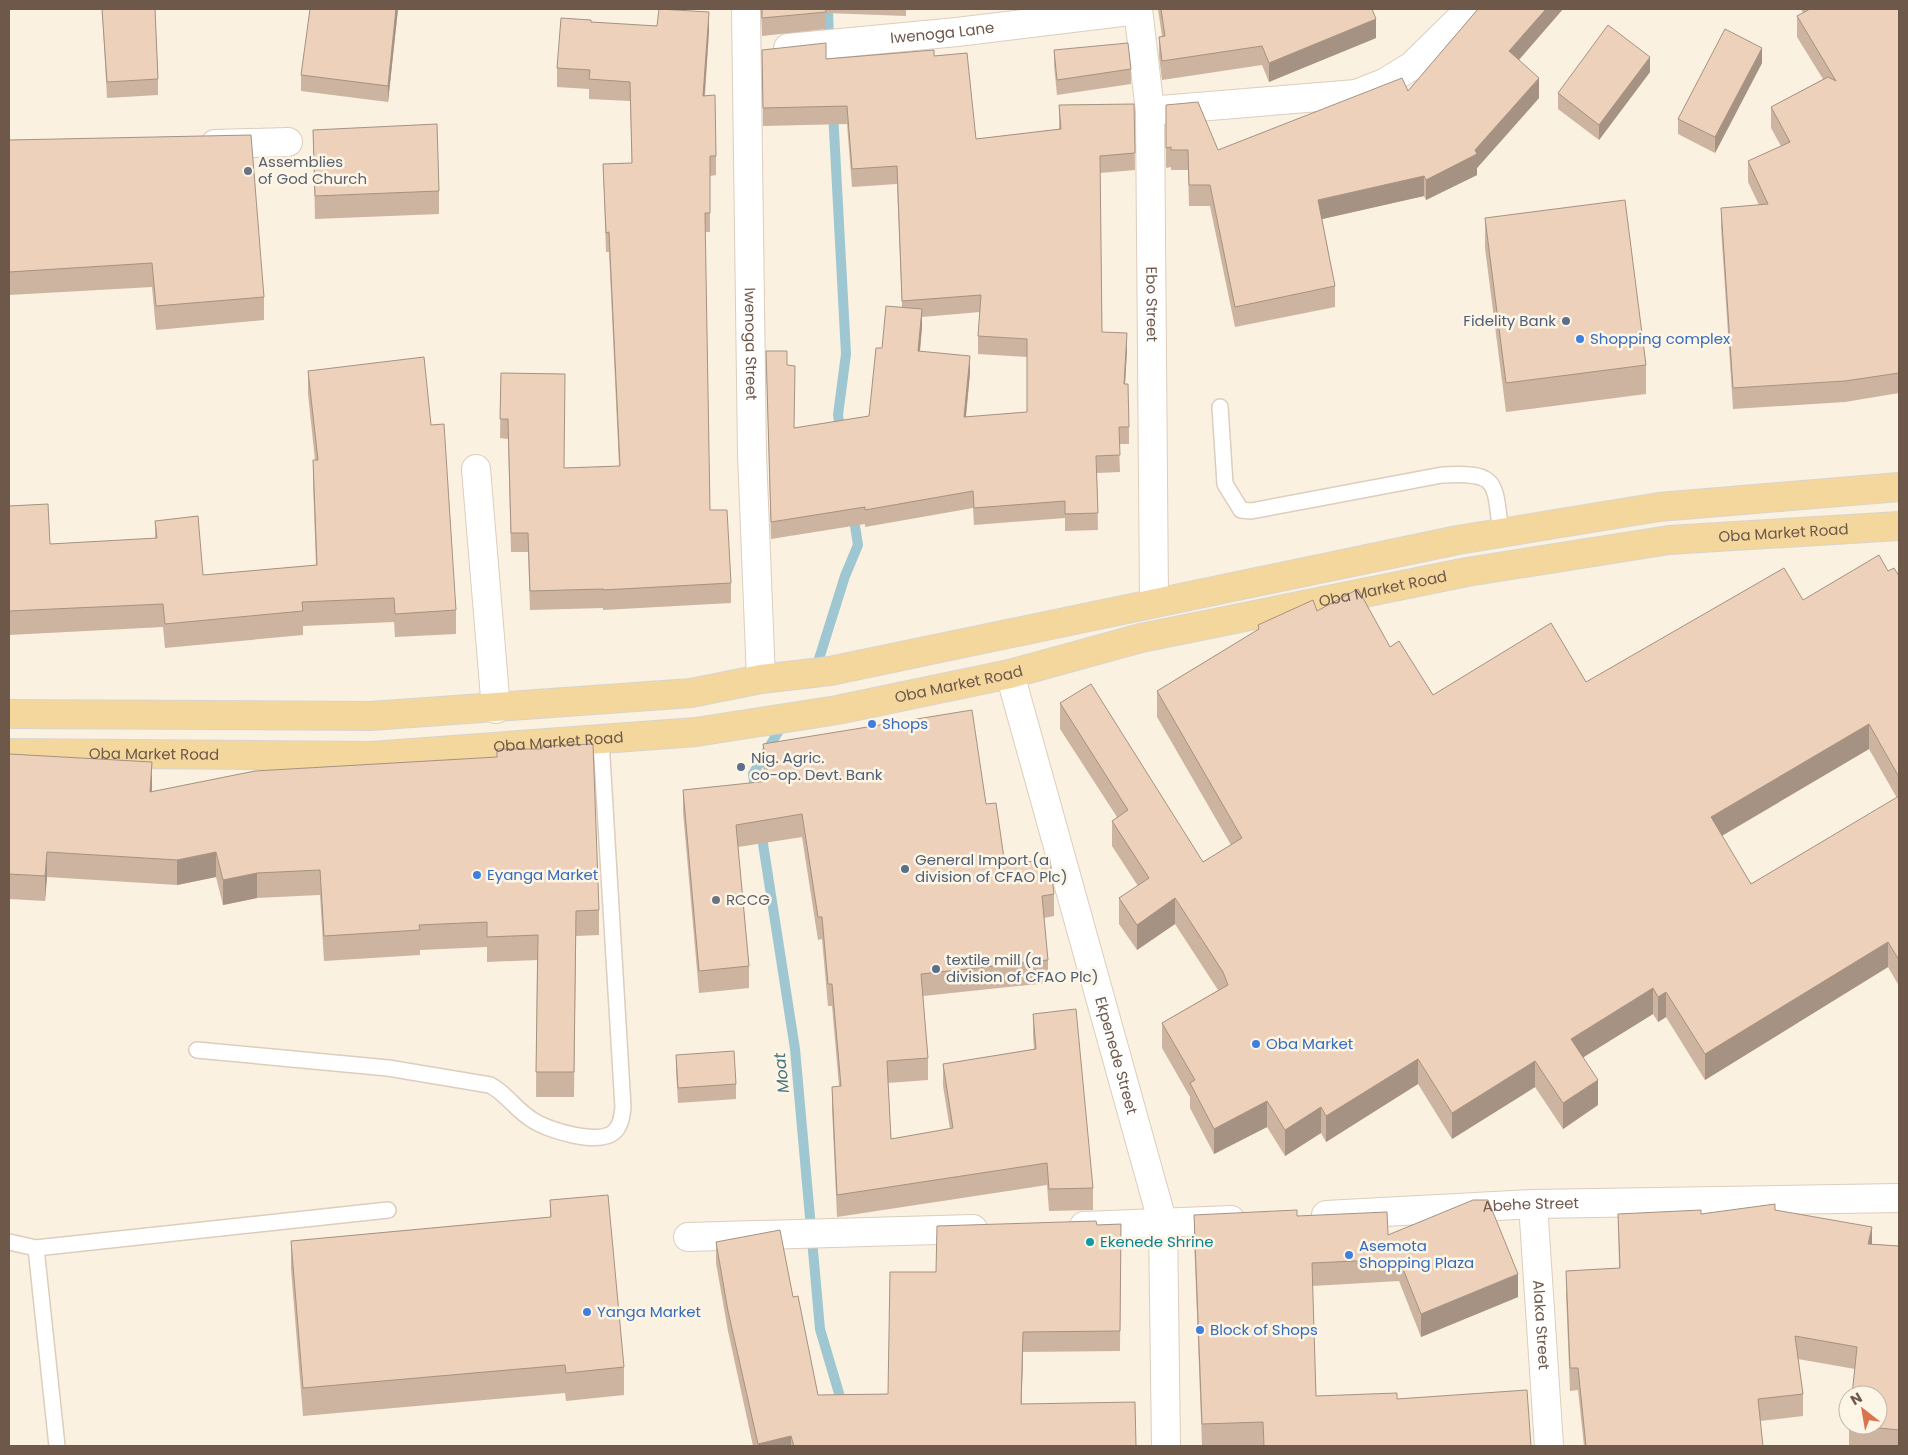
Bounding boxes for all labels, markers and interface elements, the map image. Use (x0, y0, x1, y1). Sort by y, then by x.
street label: Iwenoga Lane (889, 17, 995, 48)
place label: Assemblies of God Church (258, 151, 367, 189)
marker: Assemblies of God Church (242, 165, 254, 177)
street label: Ebo Street (1141, 266, 1163, 342)
street label: Iwenoga Street (740, 287, 762, 401)
place label: Fidelity Bank (1463, 310, 1556, 331)
marker: Fidelity Bank (1560, 315, 1572, 327)
place label: Shopping complex (1590, 328, 1730, 349)
marker: Shopping complex (1574, 333, 1586, 345)
street label: Oba Market Road (1718, 518, 1849, 547)
street label: Oba Market Road (1317, 565, 1449, 612)
street label: Oba Market Road (893, 660, 1025, 708)
place label: Shops (882, 713, 928, 734)
marker: Shops (866, 718, 878, 730)
street label: Oba Market Road (493, 726, 624, 757)
street label: Oba Market Road (89, 743, 219, 765)
place label: Nig. Agric. co-op. Devt. Bank (751, 747, 883, 785)
marker: Nig. Agric. co-op. Devt. Bank (735, 761, 747, 773)
place label: General Import (a division of CFAO Plc) (915, 849, 1068, 887)
marker: General Import (a division of CFAO Plc) (899, 863, 911, 875)
place label: Eyanga Market (487, 864, 598, 885)
marker: Eyanga Market (471, 869, 483, 881)
place label: RCCG (726, 889, 770, 910)
marker: RCCG (710, 894, 722, 906)
place label: textile mill (a division of CFAO Plc) (946, 949, 1099, 987)
marker: textile mill (a division of CFAO Plc) (930, 963, 942, 975)
street label: Ekpenede Street (1090, 994, 1143, 1117)
place label: Oba Market (1266, 1033, 1353, 1054)
marker: Oba Market (1250, 1038, 1262, 1050)
water label: Moat (768, 1050, 795, 1094)
street label: Abehe Street (1482, 1192, 1579, 1217)
place label: Ekenede Shrine (1100, 1231, 1214, 1252)
place label: Asemota Shopping Plaza (1359, 1235, 1474, 1273)
marker: Ekenede Shrine (1084, 1236, 1096, 1248)
marker: Asemota Shopping Plaza (1343, 1249, 1355, 1261)
street label: Alaka Street (1528, 1279, 1555, 1370)
place label: Yanga Market (597, 1301, 701, 1322)
marker: Yanga Market (581, 1306, 593, 1318)
place label: Block of Shops (1210, 1319, 1318, 1340)
marker: Block of Shops (1194, 1324, 1206, 1336)
north arrow (1838, 1385, 1888, 1435)
text: N (1847, 1388, 1866, 1410)

